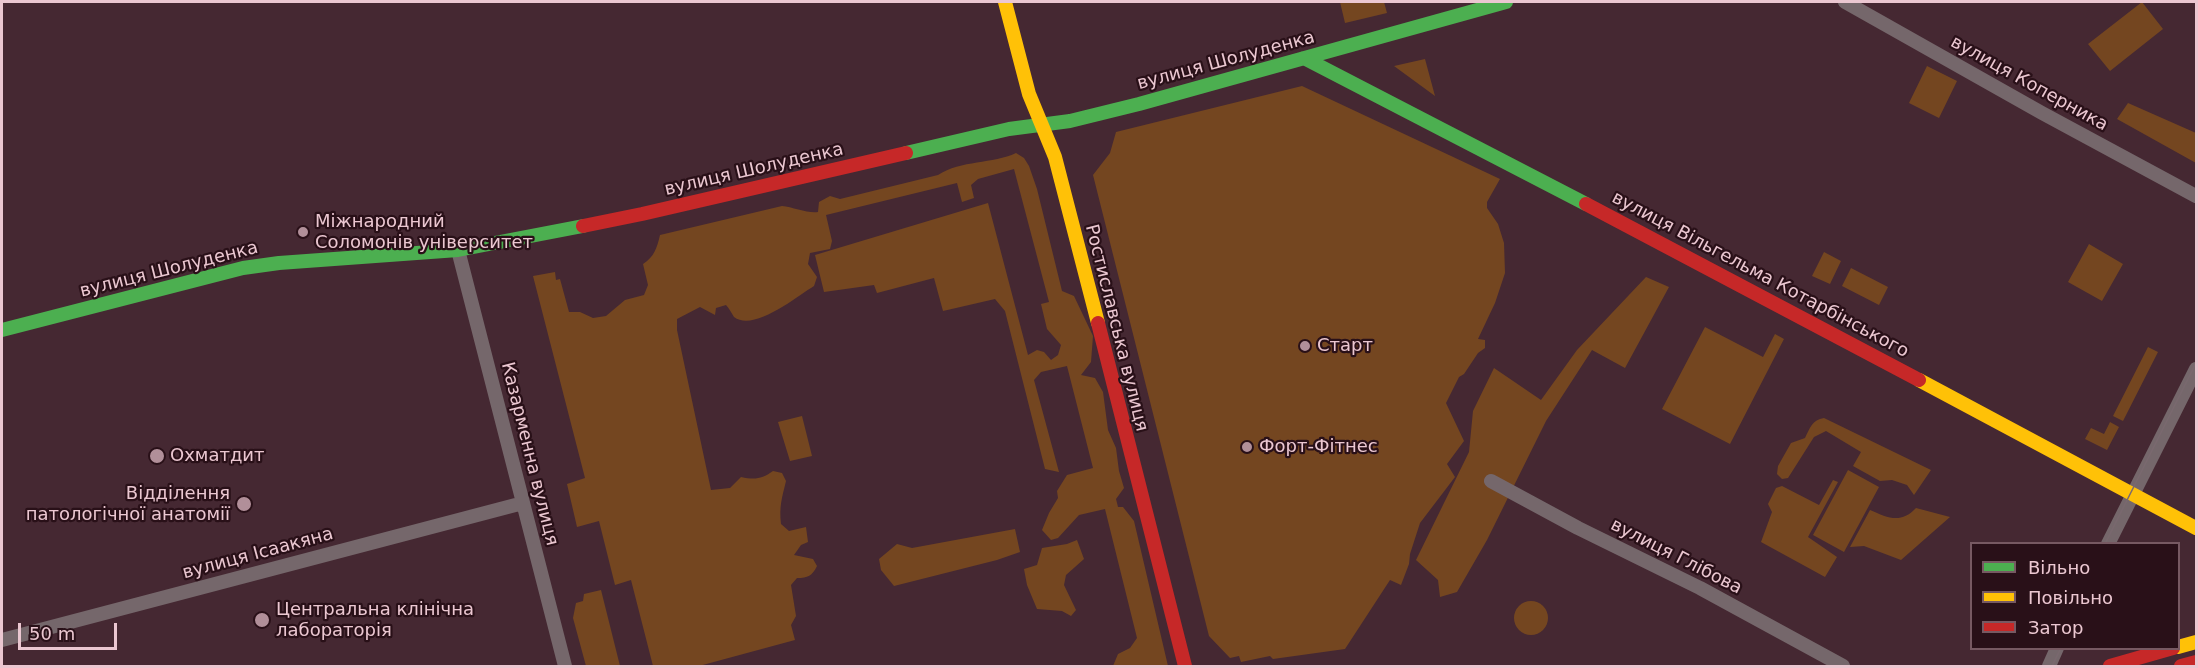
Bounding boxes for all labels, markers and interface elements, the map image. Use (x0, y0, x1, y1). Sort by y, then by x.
street label: вулиця Шолуденка (1135, 27, 1317, 95)
street label: вулиця Коперника (1946, 32, 2112, 136)
street label: вулиця Шолуденка (662, 139, 846, 201)
street label: вулиця Вільгельма Котарбінського (1608, 187, 1912, 363)
place label: Міжнародний Соломонів університет (315, 211, 533, 254)
street label: Ростиславська вулиця (1080, 222, 1152, 434)
marker: Міжнародний Соломонів університет (296, 225, 310, 239)
street label: вулиця Шолуденка (78, 237, 260, 303)
place label: Старт (1317, 335, 1373, 357)
marker: Старт (1298, 339, 1312, 353)
street label: Казарменна вулиця (496, 360, 562, 548)
place label: Форт-Фітнес (1259, 436, 1378, 458)
marker: Форт-Фітнес (1240, 440, 1254, 454)
place label: Охматдит (170, 445, 265, 467)
marker: Охматдит (148, 447, 166, 465)
place label: Відділення патологічної анатомії (26, 483, 230, 526)
marker: Відділення патологічної анатомії (235, 495, 253, 513)
street label: вулиця Глібова (1607, 515, 1745, 599)
street label: вулиця Ісаакяна (180, 524, 336, 584)
legend (1970, 542, 2180, 650)
text: Вільно (2028, 557, 2090, 578)
text: Повільно (2028, 587, 2113, 608)
place label: Центральна клінічна лабораторія (276, 599, 474, 642)
scale bar (21, 611, 120, 649)
marker: Центральна клінічна лабораторія (253, 611, 271, 629)
text: Затор (2028, 617, 2084, 638)
text: 50 m (29, 623, 75, 644)

